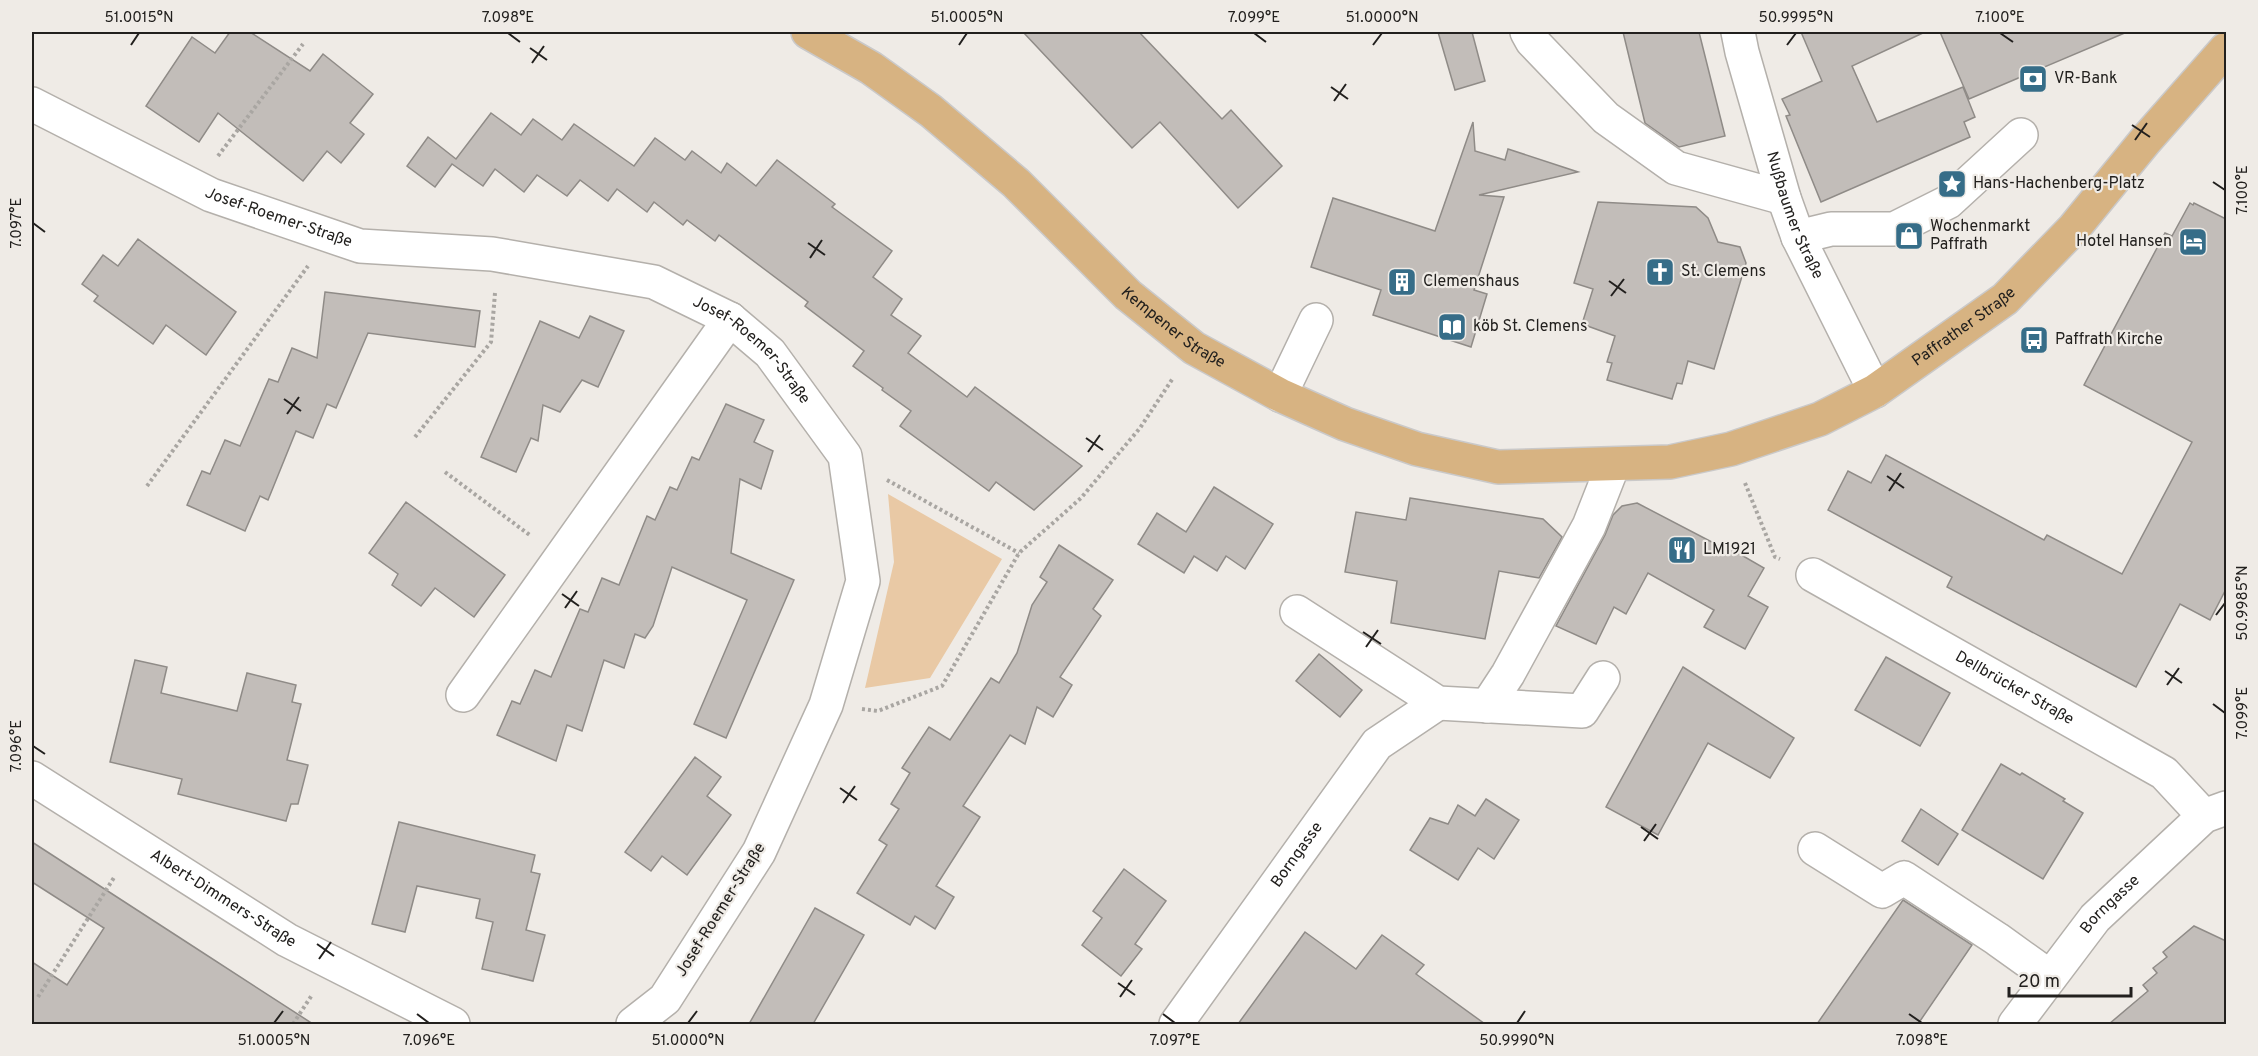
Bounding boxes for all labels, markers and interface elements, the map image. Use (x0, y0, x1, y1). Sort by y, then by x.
text: 51.0015°N (105, 9, 174, 28)
text: 7.098°E (482, 9, 534, 28)
text: 51.0005°N (931, 9, 1003, 28)
text: 7.099°E (1228, 9, 1280, 28)
text: 51.0000°N (1345, 9, 1419, 28)
text: 50.9995°N (1758, 9, 1834, 28)
text: 7.100°E (1975, 9, 2025, 28)
bank icon: VR-Bank (2017, 63, 2049, 95)
place label: VR-Bank (2054, 69, 2118, 89)
street label: Nußbaumer Straße (1761, 149, 1827, 283)
text: 7.100°E (2234, 165, 2253, 215)
place icon: Hans-Hachenberg-Platz (1936, 168, 1968, 200)
place label: Hans-Hachenberg-Platz (1973, 174, 2145, 194)
street label: Josef-Roemer-Straße (201, 183, 355, 252)
text: 7.097°E (8, 198, 27, 248)
place label: Wochenmarkt Paffrath (1930, 217, 2030, 255)
shop icon: Wochenmarkt Paffrath (1893, 220, 1925, 252)
hotel icon: Hotel Hansen (2177, 226, 2209, 258)
place label: Hotel Hansen (2076, 232, 2172, 252)
church icon: St. Clemens (1644, 256, 1676, 288)
place label: St. Clemens (1681, 262, 1766, 282)
building icon: Clemenshaus (1386, 266, 1418, 298)
place label: Clemenshaus (1423, 272, 1519, 292)
street label: Kempener Straße (1116, 283, 1229, 373)
street label: Paffrather Straße (1908, 283, 2021, 371)
street label: Josef-Roemer-Straße (689, 292, 814, 408)
library icon: köb St. Clemens (1436, 311, 1468, 343)
place label: köb St. Clemens (1473, 317, 1588, 337)
bus stop icon: Paffrath Kirche (2018, 324, 2050, 356)
place label: Paffrath Kirche (2055, 330, 2163, 350)
restaurant icon: LM1921 (1666, 534, 1698, 566)
place label: LM1921 (1703, 540, 1756, 560)
text: 50.9985°N (2234, 565, 2253, 641)
street label: Dellbrücker Straße (1951, 647, 2077, 730)
text: 7.099°E (2234, 687, 2253, 739)
text: 7.096°E (8, 720, 27, 772)
street label: Borngasse (1267, 818, 1328, 892)
street label: Josef-Roemer-Straße (672, 839, 770, 981)
street label: Albert-Dimmers-Straße (146, 845, 299, 953)
street label: Borngasse (2076, 871, 2144, 938)
scale bar (2009, 960, 2130, 998)
text: 20 m (2018, 971, 2060, 994)
text: 51.0005°N (238, 1032, 310, 1051)
text: 7.096°E (403, 1032, 455, 1051)
text: 51.0000°N (651, 1032, 725, 1051)
text: 7.097°E (1150, 1032, 1200, 1051)
text: 50.9990°N (1479, 1032, 1555, 1051)
text: 7.098°E (1896, 1032, 1948, 1051)

